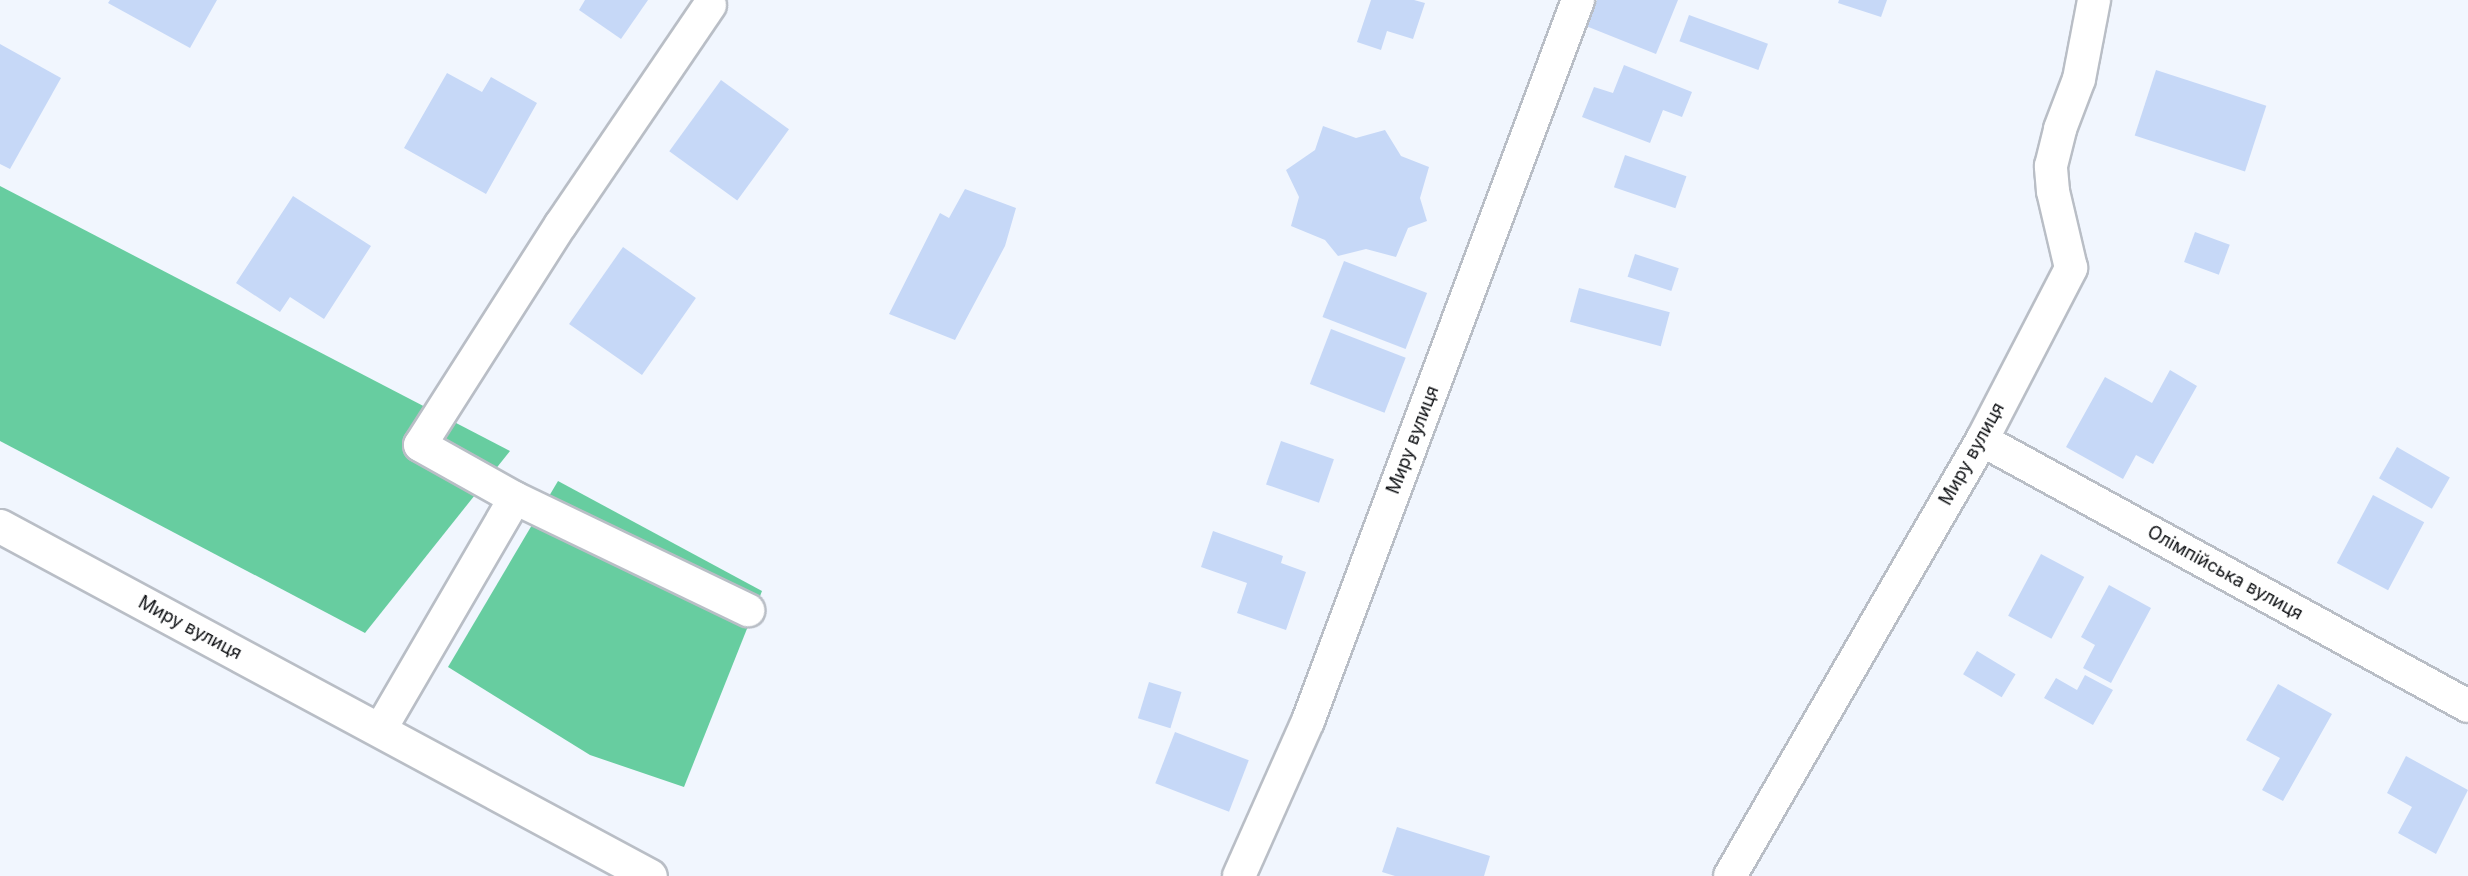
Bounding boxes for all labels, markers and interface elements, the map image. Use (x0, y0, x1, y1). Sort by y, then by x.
street label: Миру вулиця (1383, 383, 1443, 497)
street label: Миру вулиця (1935, 399, 2009, 509)
street label: Олімпійська вулиця (2144, 521, 2306, 625)
street label: Миру вулиця (135, 592, 245, 664)

